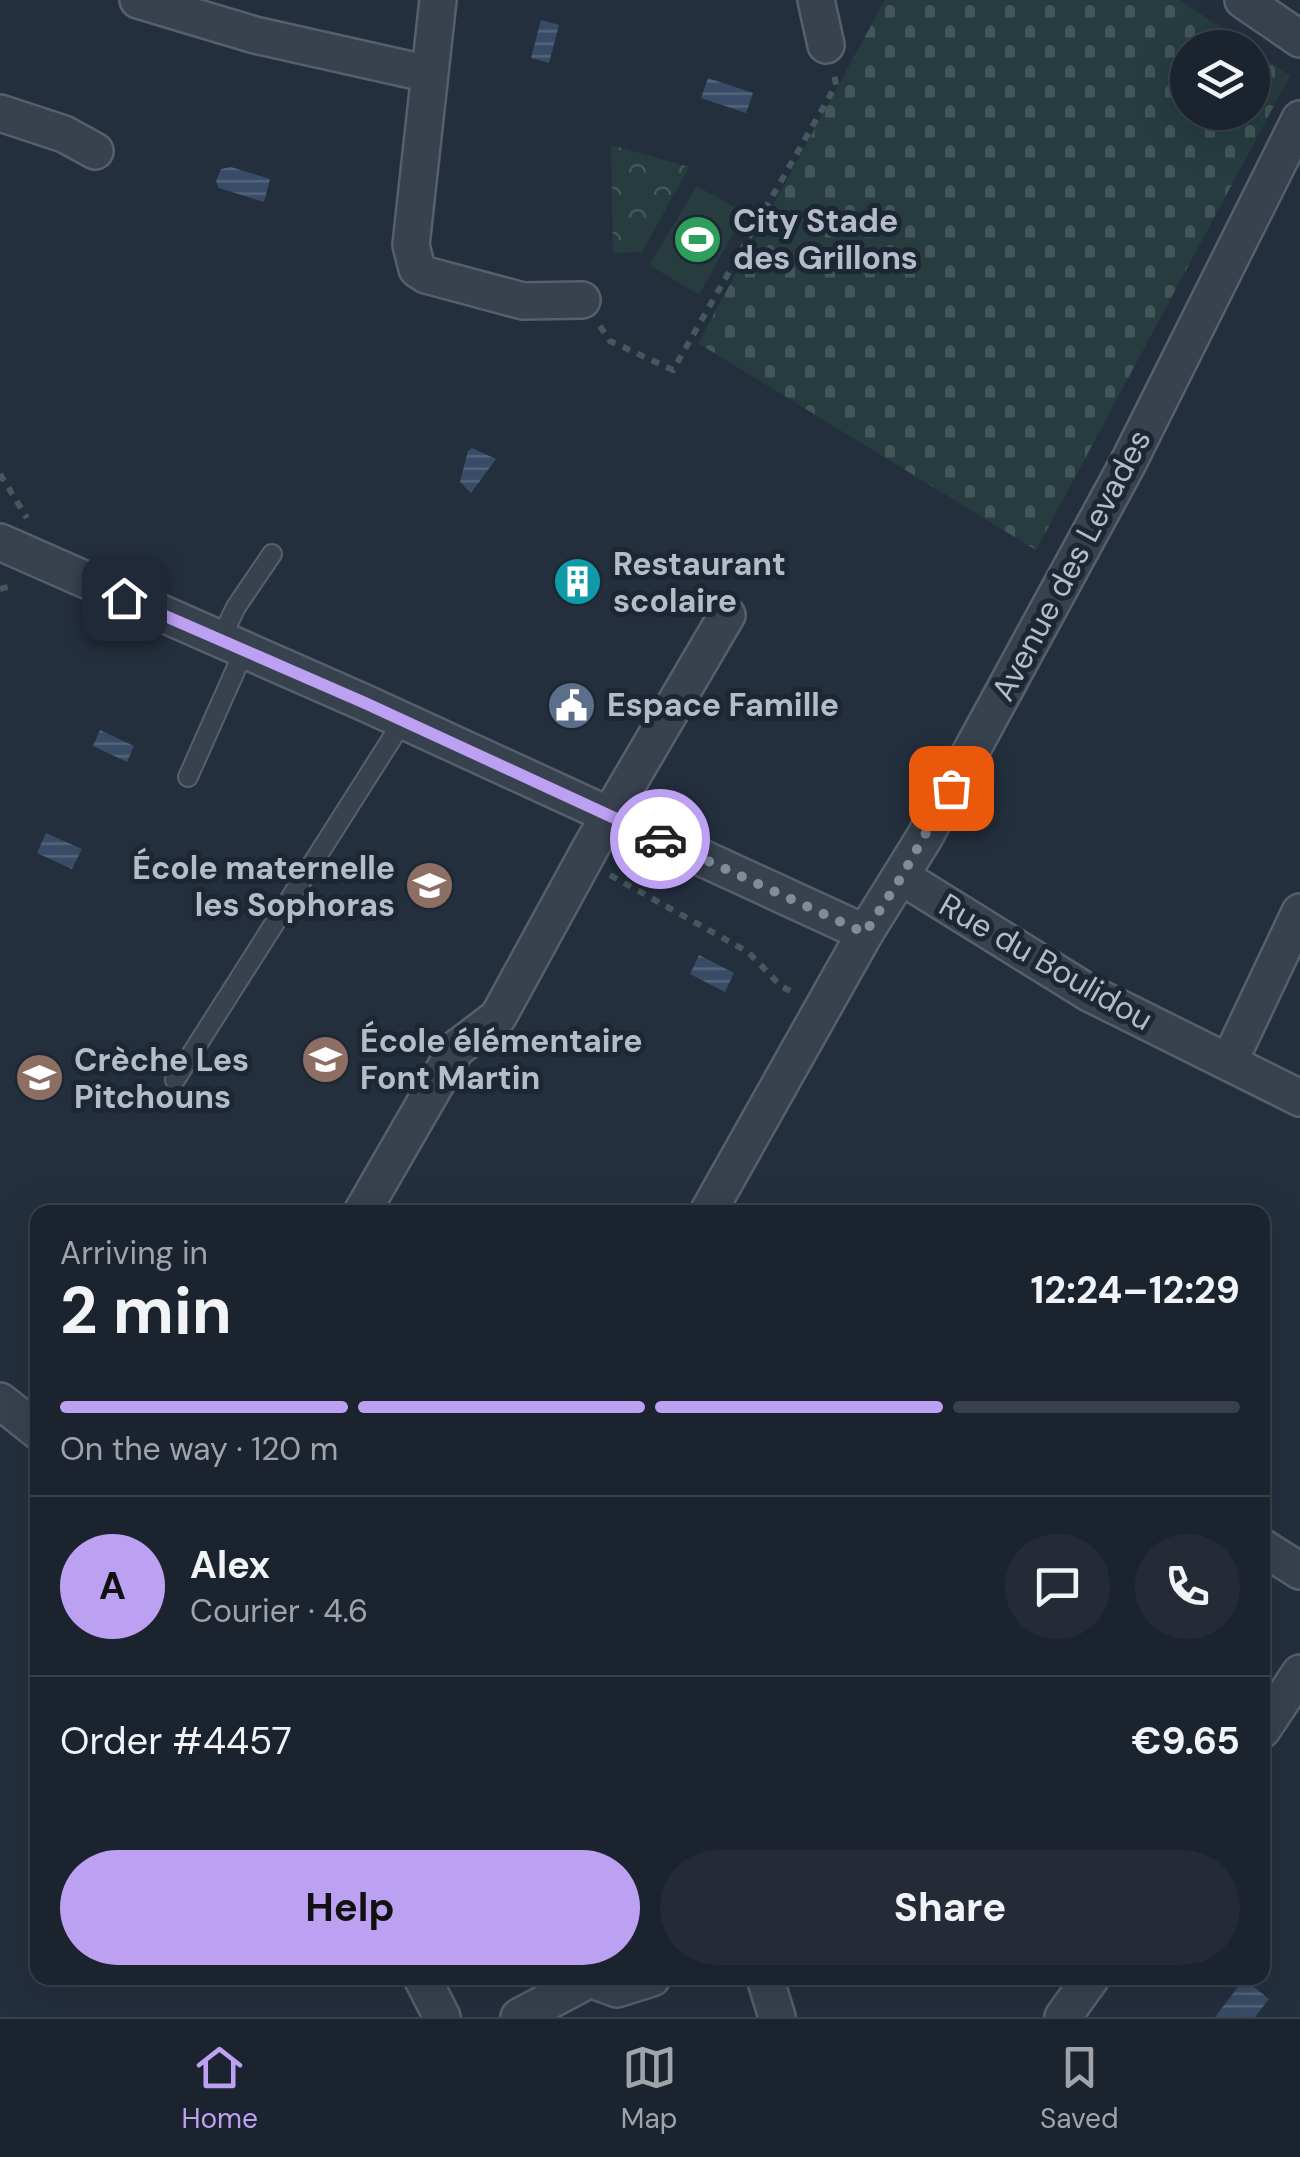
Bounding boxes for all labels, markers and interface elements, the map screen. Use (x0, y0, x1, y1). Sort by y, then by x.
map controls (1170, 30, 1270, 130)
button: layers (1170, 30, 1270, 130)
place label: City Stade des Grillons (733, 200, 918, 279)
sports icon: City Stade des Grillons (672, 213, 724, 265)
street label: Avenue des Levades (982, 422, 1160, 708)
place label: Restaurant scolaire (613, 543, 786, 622)
pin (82, 556, 167, 641)
building icon: Restaurant scolaire (552, 556, 604, 608)
icon: home (97, 571, 152, 626)
public building icon: Espace Famille (546, 679, 598, 731)
place label: Espace Famille (607, 684, 839, 726)
pin (909, 746, 994, 831)
icon: bag (924, 761, 979, 816)
courier (610, 789, 710, 889)
icon: car (633, 812, 688, 867)
place label: École maternelle les Sophoras (132, 847, 395, 926)
school or university icon: École maternelle les Sophoras (404, 860, 456, 912)
street label: Rue du Boulidou (932, 884, 1160, 1040)
place label: École élémentaire Font Martin (360, 1020, 643, 1099)
school or university icon: École élémentaire Font Martin (299, 1033, 351, 1085)
place label: Crèche Les Pitchouns (74, 1039, 249, 1118)
school or university icon: Crèche Les Pitchouns (13, 1052, 65, 1104)
text: Arriving in (60, 1232, 208, 1274)
text: 12:24–12:29 (1030, 1265, 1240, 1315)
text: 2 min (60, 1269, 232, 1353)
text: On the way · 120 m (60, 1428, 338, 1470)
button: chat (1005, 1534, 1110, 1639)
button: phone (1135, 1534, 1240, 1639)
text: Alex (190, 1540, 270, 1590)
text: A (99, 1561, 126, 1611)
text: Courier · 4.6 (190, 1590, 368, 1632)
text: Order #4457 (60, 1716, 292, 1766)
text: €9.65 (1132, 1716, 1240, 1766)
button: Help (60, 1850, 640, 1965)
button: Share (660, 1850, 1240, 1965)
tab: Home (181, 2040, 258, 2137)
tab: Map (621, 2040, 677, 2137)
tab: Saved (1040, 2040, 1119, 2137)

